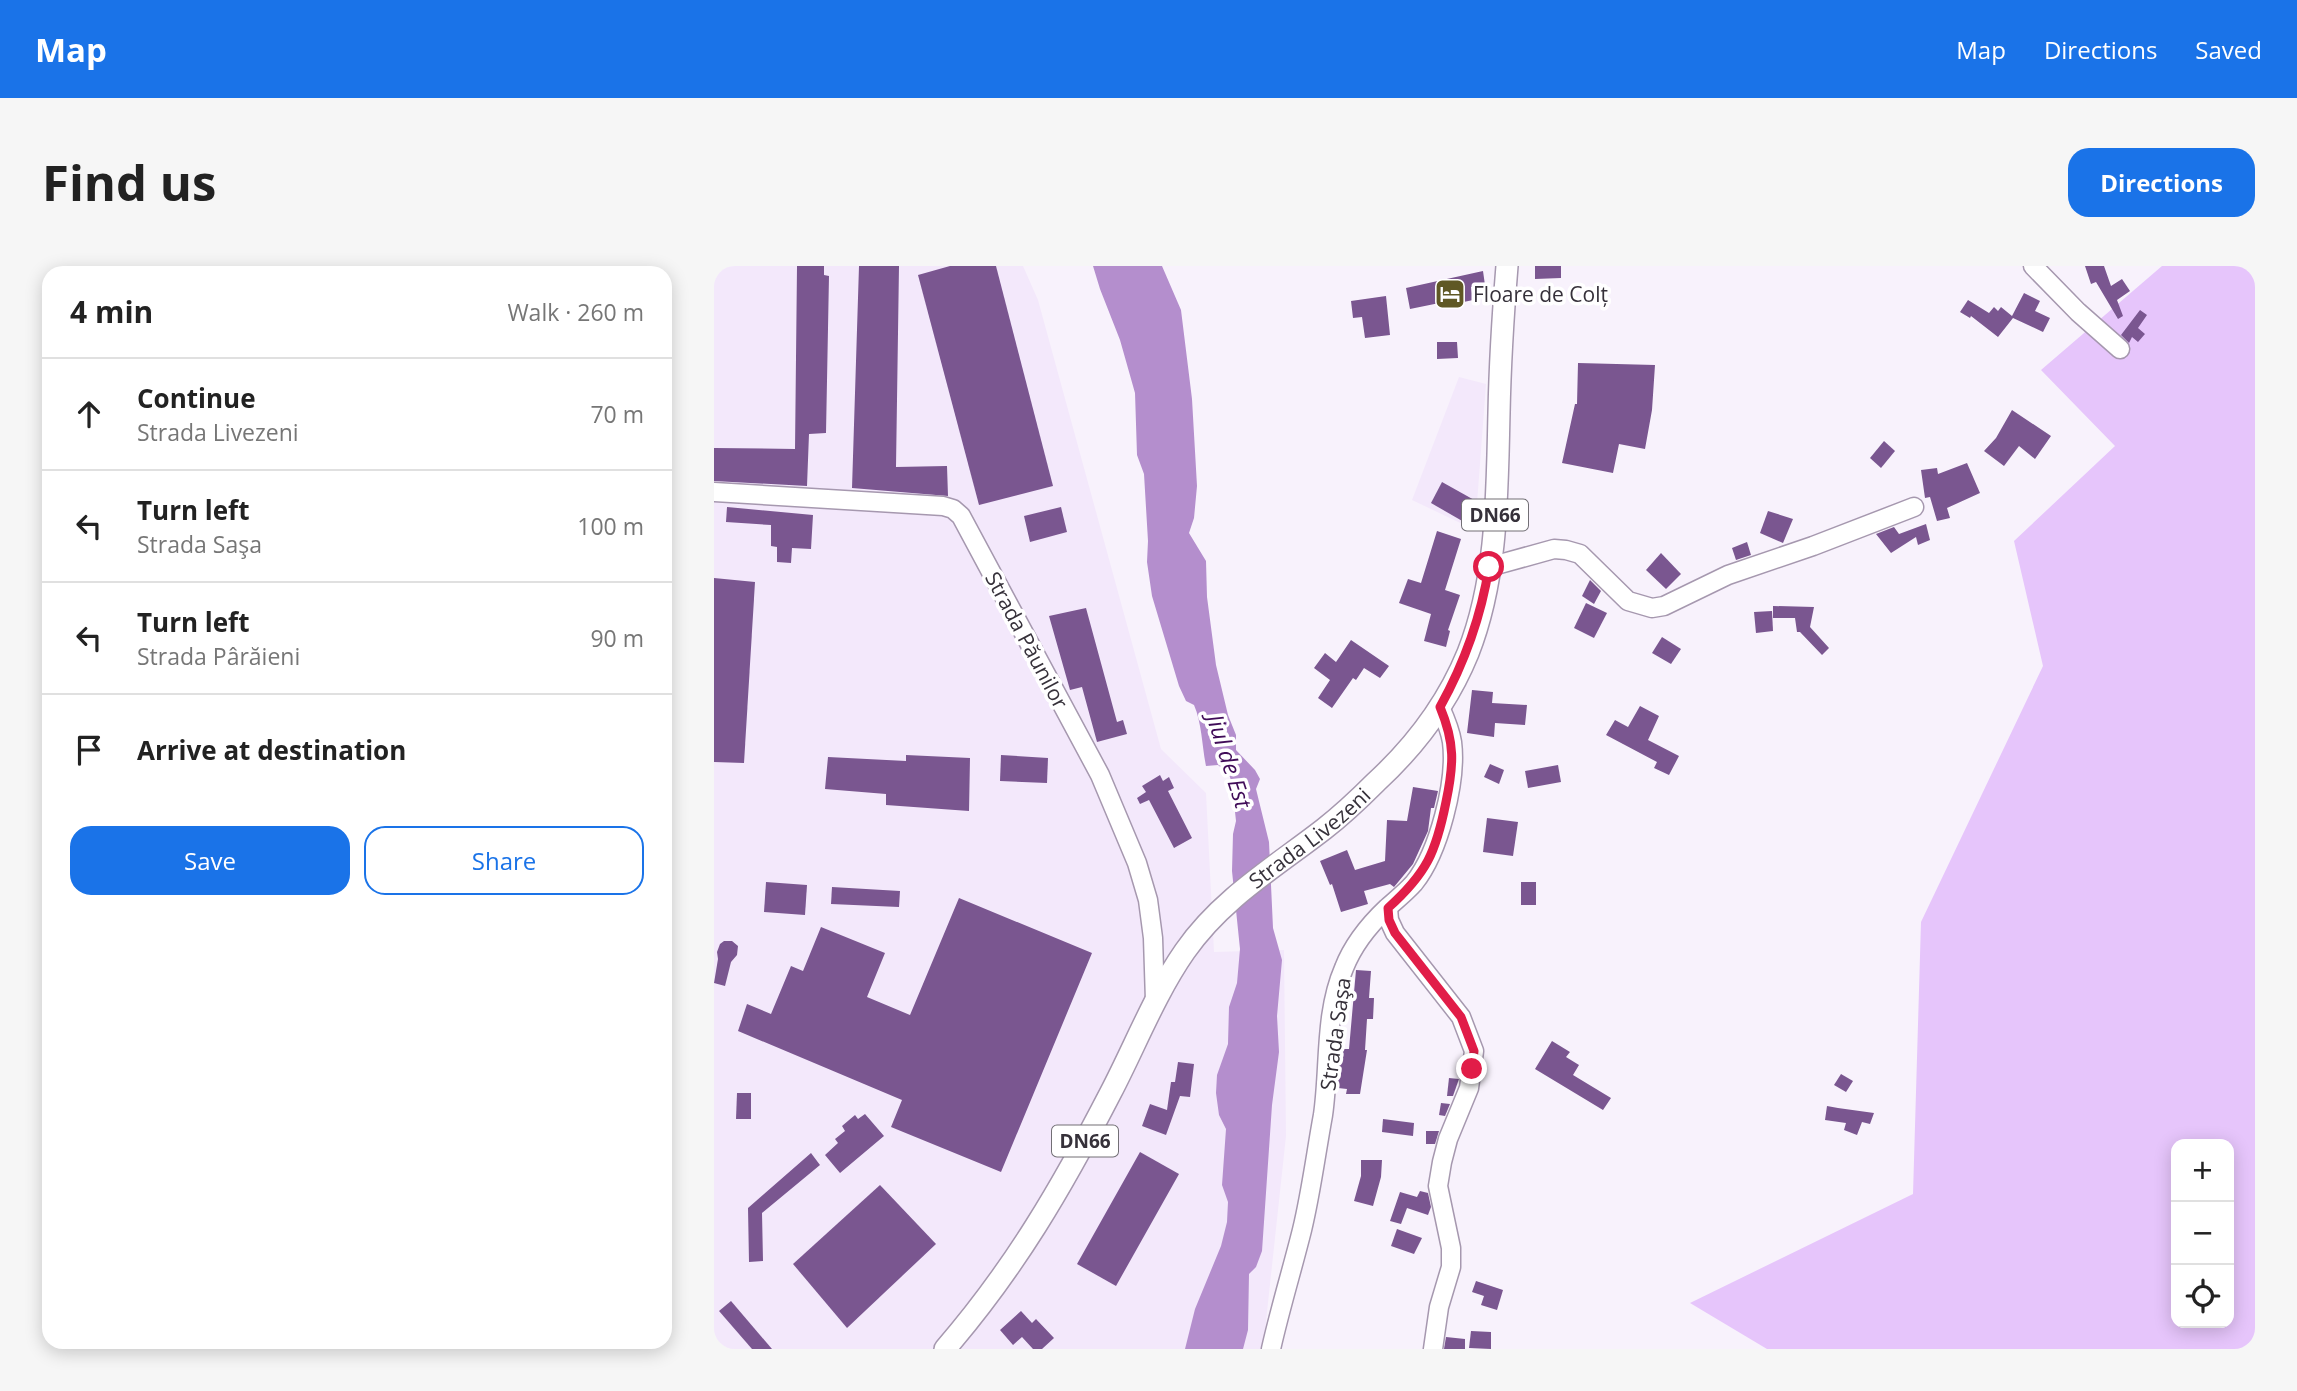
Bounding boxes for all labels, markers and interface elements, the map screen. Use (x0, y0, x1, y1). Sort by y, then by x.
text: Map (35, 27, 107, 72)
text: Map (1956, 33, 2006, 66)
text: Directions (2044, 33, 2157, 66)
text: Saved (2195, 33, 2262, 66)
button: Directions (2068, 148, 2255, 217)
text: Find us (42, 149, 216, 215)
hotel icon: Floare de Colț (1433, 277, 1467, 311)
place label: Floare de Colț (1473, 280, 1608, 308)
text: 4 min (70, 291, 153, 332)
text: Walk · 260 m (507, 296, 644, 328)
text: Continue (137, 380, 256, 416)
icon: ahead (70, 395, 108, 433)
text: 70 m (590, 398, 644, 430)
text: Strada Livezeni (137, 416, 299, 448)
text: Turn left (137, 492, 249, 528)
road number: DN66 (1462, 499, 1528, 530)
icon: left (70, 507, 108, 545)
text: 100 m (577, 510, 644, 542)
text: Strada Saşa (137, 528, 262, 560)
route start (1473, 551, 1504, 582)
street label: Strada Păunilor (979, 567, 1075, 714)
text: Turn left (137, 604, 249, 640)
icon: left (70, 619, 108, 657)
text: 90 m (590, 622, 644, 654)
text: Strada Pârăieni (137, 640, 300, 672)
water label: Jiul de Est (1199, 706, 1261, 813)
icon: arrive (70, 731, 108, 769)
text: Arrive at destination (137, 732, 406, 768)
street label: Strada Livezeni (1243, 781, 1376, 894)
button: Save (70, 826, 350, 895)
button: Share (364, 826, 644, 895)
street label: Strada Saşa (1313, 976, 1357, 1092)
route end (1456, 1053, 1487, 1084)
road number: DN66 (1052, 1126, 1118, 1156)
map controls (2171, 1139, 2234, 1328)
button: + (2171, 1139, 2234, 1202)
button: − (2171, 1202, 2234, 1265)
button: locate (2171, 1265, 2234, 1328)

